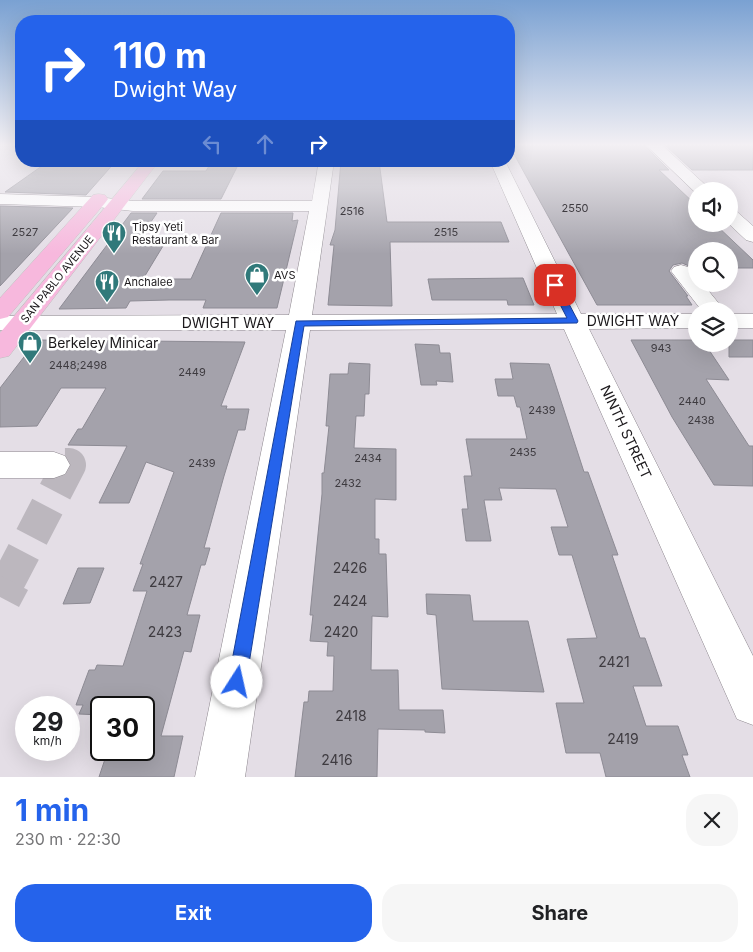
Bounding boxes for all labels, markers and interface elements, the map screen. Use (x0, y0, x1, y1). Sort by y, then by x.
text: 110 m (113, 34, 207, 76)
icon: right (30, 35, 95, 100)
text: Dwight Way (113, 76, 237, 102)
icon: left (198, 130, 226, 158)
icon: ahead (251, 130, 279, 158)
icon: right (304, 130, 332, 158)
map controls (688, 182, 738, 352)
button: sound (688, 182, 738, 232)
house number: 2550 (561, 201, 589, 215)
house number: 2516 (340, 204, 365, 218)
restaurant icon: Tipsy Yeti Restaurant & Bar (101, 220, 127, 254)
place label: Tipsy Yeti Restaurant & Bar (132, 220, 219, 247)
house number: 2527 (12, 225, 38, 239)
house number: 2515 (434, 225, 459, 239)
street label: SAN PABLO AVENUE (17, 232, 97, 326)
button: search (688, 242, 738, 292)
shop icon: AVS (244, 262, 270, 296)
pin (534, 264, 576, 306)
place label: AVS (274, 268, 295, 282)
restaurant icon: Anchalee (94, 269, 120, 303)
icon: arrive (541, 271, 569, 299)
place label: Anchalee (124, 275, 173, 289)
button: layers (688, 302, 738, 352)
street label: DWIGHT WAY (587, 312, 680, 329)
street label: DWIGHT WAY (182, 314, 275, 331)
shop icon: Berkeley Minicar (17, 330, 43, 364)
place label: Berkeley Minicar (48, 334, 158, 351)
house number: 943 (651, 341, 672, 355)
house number: 2448;2498 (49, 358, 107, 372)
house number: 2449 (178, 365, 206, 379)
street label: NINTH STREET (597, 382, 656, 481)
house number: 2440 (678, 394, 706, 408)
house number: 2439 (528, 403, 556, 417)
house number: 2438 (687, 413, 715, 427)
house number: 2435 (509, 445, 537, 459)
house number: 2434 (354, 451, 382, 465)
house number: 2439 (188, 456, 216, 470)
house number: 2432 (334, 476, 362, 490)
house number: 2426 (333, 559, 367, 576)
house number: 2427 (149, 573, 183, 590)
house number: 2424 (333, 592, 367, 609)
house number: 2423 (148, 623, 182, 640)
house number: 2420 (324, 623, 358, 640)
house number: 2421 (598, 653, 630, 670)
position arrow (210, 655, 262, 707)
speed limit sign: 30 (90, 696, 155, 761)
text: 29 (32, 707, 63, 737)
house number: 2418 (335, 707, 367, 724)
house number: 2419 (607, 730, 639, 747)
text: km/h (33, 733, 62, 748)
house number: 2416 (321, 751, 353, 768)
text: 1 min (15, 792, 89, 828)
button: close (686, 794, 738, 846)
text: 230 m · 22:30 (15, 829, 121, 849)
button: Exit (15, 884, 372, 942)
button: Share (382, 884, 738, 942)

